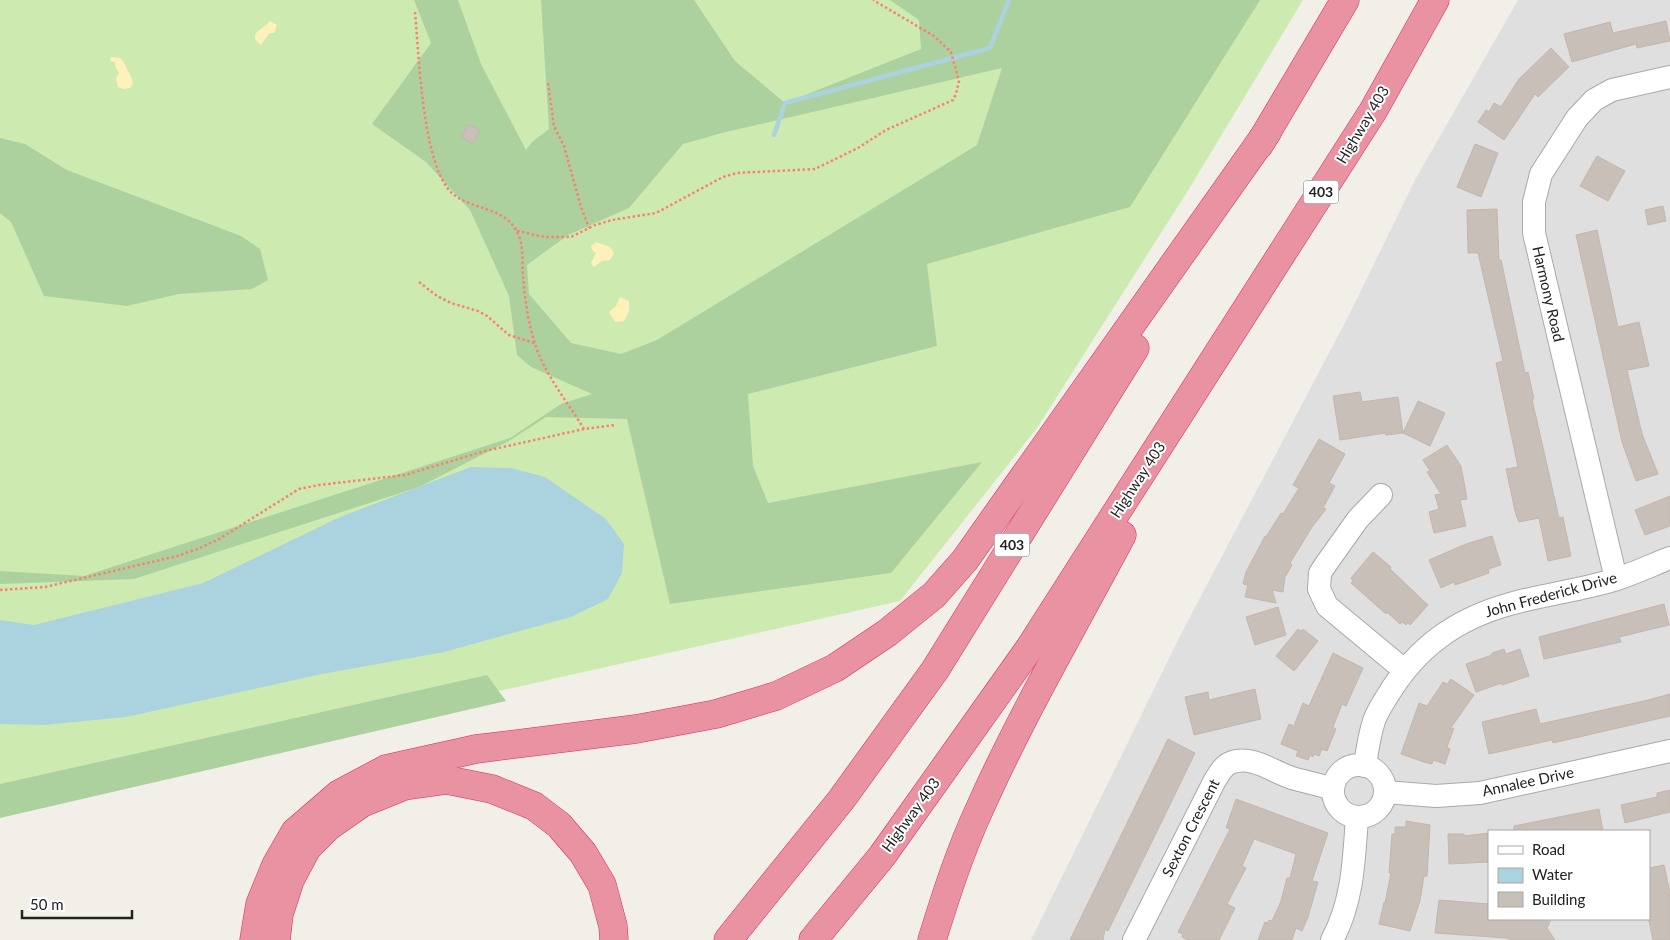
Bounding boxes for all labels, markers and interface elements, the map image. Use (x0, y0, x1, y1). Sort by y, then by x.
street label: Highway 403 (1332, 82, 1392, 167)
road number: 403 (1304, 180, 1338, 203)
street label: Harmony Road (1529, 244, 1569, 343)
street label: Highway 403 (1106, 438, 1168, 521)
road number: 403 (994, 534, 1030, 556)
street label: John Frederick Drive (1483, 568, 1619, 620)
street label: Annalee Drive (1480, 763, 1575, 800)
street label: Highway 403 (877, 774, 943, 855)
street label: Sexton Crescent (1158, 775, 1223, 880)
legend (1488, 830, 1650, 920)
text: Road (1532, 840, 1565, 858)
text: Water (1532, 865, 1573, 883)
scale bar (22, 888, 132, 920)
text: Building (1532, 890, 1585, 908)
text: 50 m (30, 895, 64, 913)

